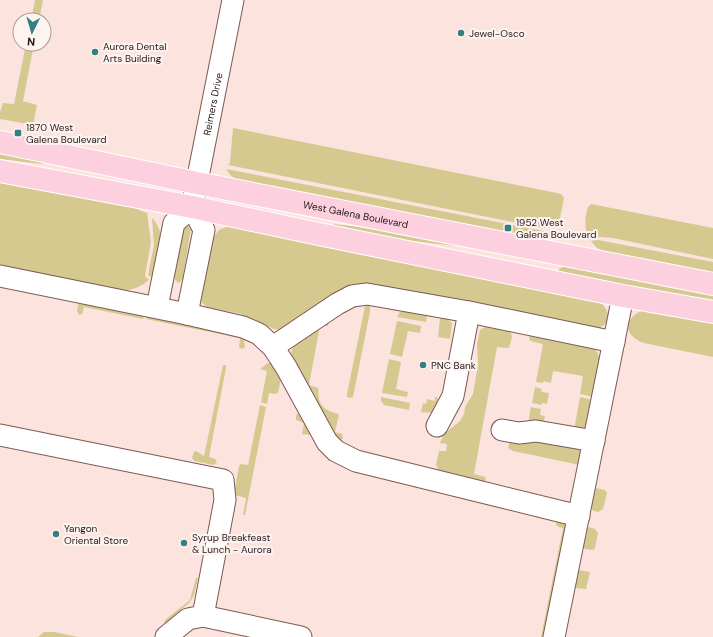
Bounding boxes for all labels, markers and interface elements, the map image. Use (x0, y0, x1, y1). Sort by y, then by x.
north arrow (12, 12, 52, 52)
place label: Jewel-Osco (469, 27, 525, 40)
marker: Jewel-Osco (456, 28, 466, 38)
text: N (27, 35, 36, 49)
place label: Aurora Dental Arts Building (103, 40, 166, 65)
marker: Aurora Dental Arts Building (90, 47, 100, 57)
street label: Reimers Drive (200, 71, 225, 136)
place label: 1870 West Galena Boulevard (26, 121, 106, 146)
marker: 1870 West Galena Boulevard (13, 128, 23, 138)
street label: West Galena Boulevard (302, 198, 409, 231)
place label: 1952 West Galena Boulevard (516, 216, 596, 241)
marker: 1952 West Galena Boulevard (503, 223, 513, 233)
place label: PNC Bank (431, 359, 476, 372)
marker: PNC Bank (418, 360, 428, 370)
place label: Yangon Oriental Store (64, 522, 129, 547)
marker: Yangon Oriental Store (51, 529, 61, 539)
place label: Syrup Breakfeast & Lunch - Aurora (192, 531, 272, 556)
marker: Syrup Breakfeast & Lunch - Aurora (179, 538, 189, 548)

